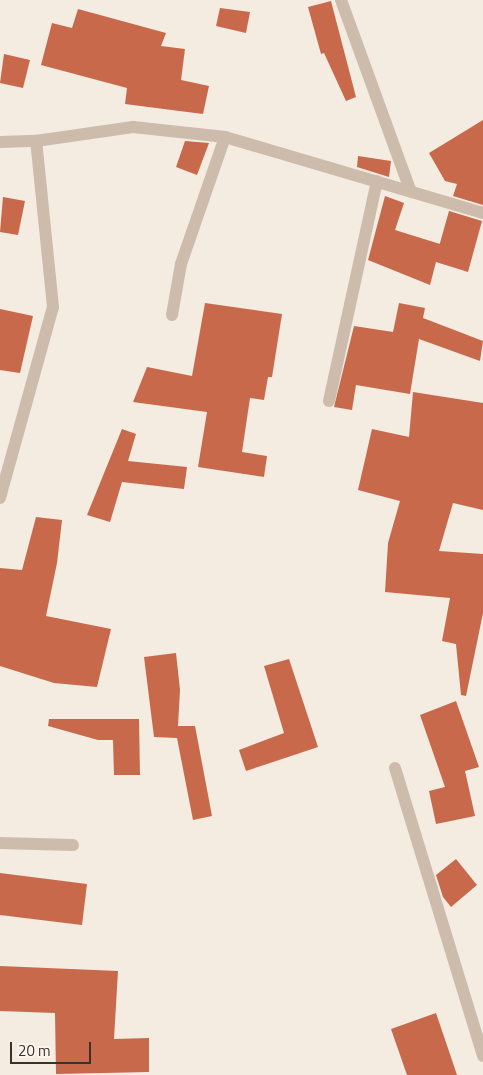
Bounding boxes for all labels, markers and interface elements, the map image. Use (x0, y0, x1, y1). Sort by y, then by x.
scale bar (12, 1032, 94, 1064)
text: 20 m (18, 1039, 51, 1062)

